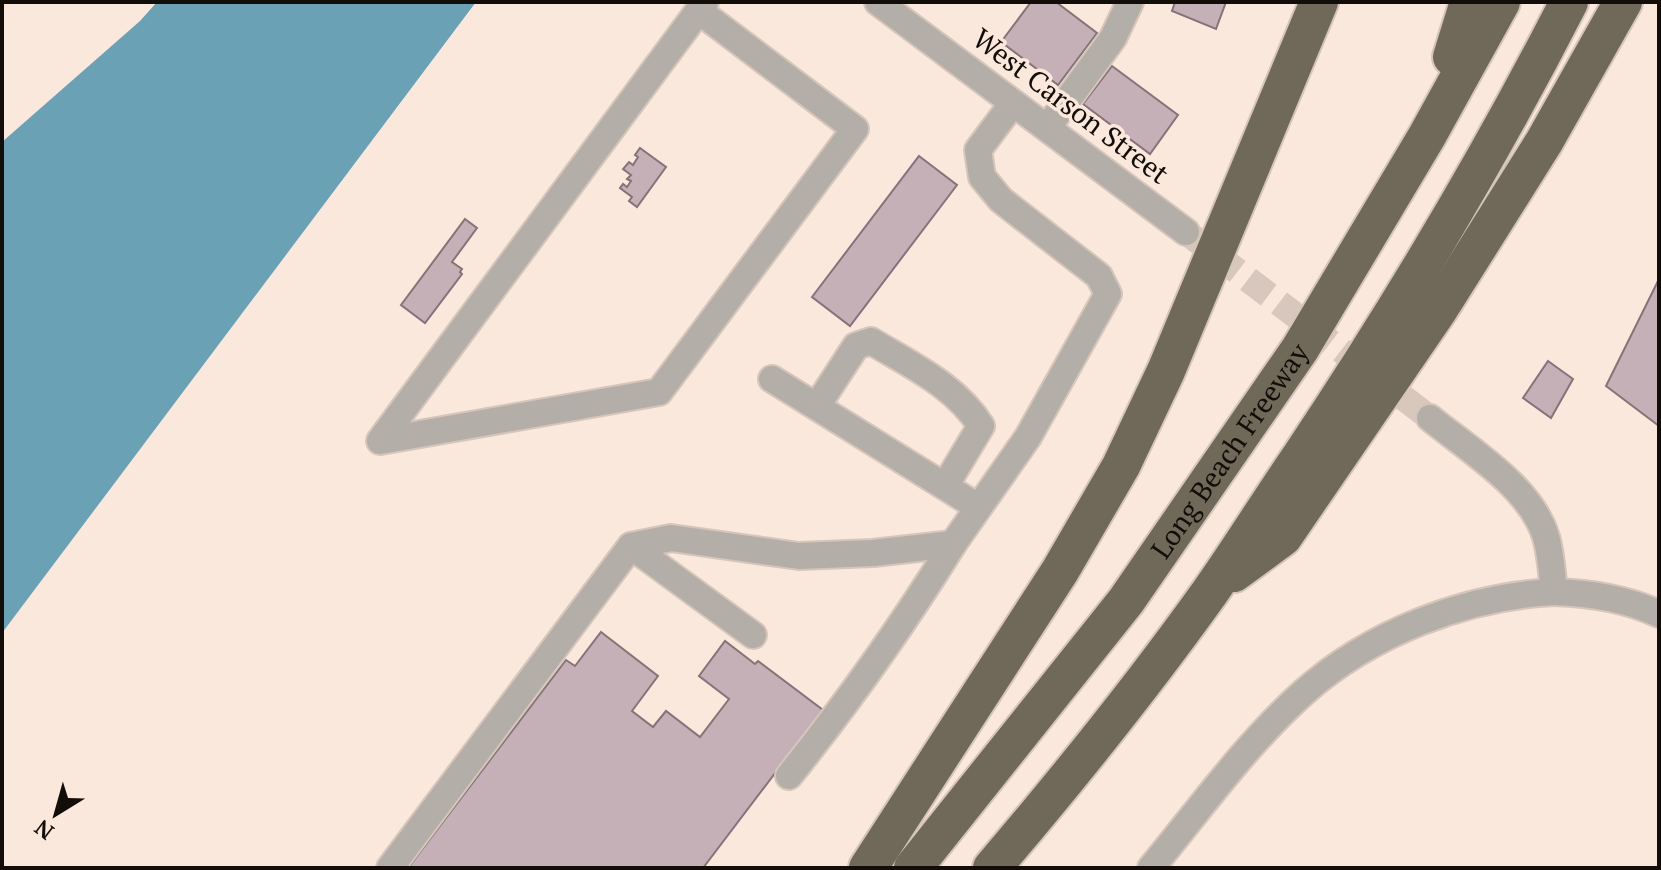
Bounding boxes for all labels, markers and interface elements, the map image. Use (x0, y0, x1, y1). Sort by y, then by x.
street label: West Carson Street (966, 20, 1177, 192)
street label: Long Beach Freeway (1142, 335, 1317, 565)
north arrow (16, 774, 96, 854)
text: N (28, 814, 59, 847)

